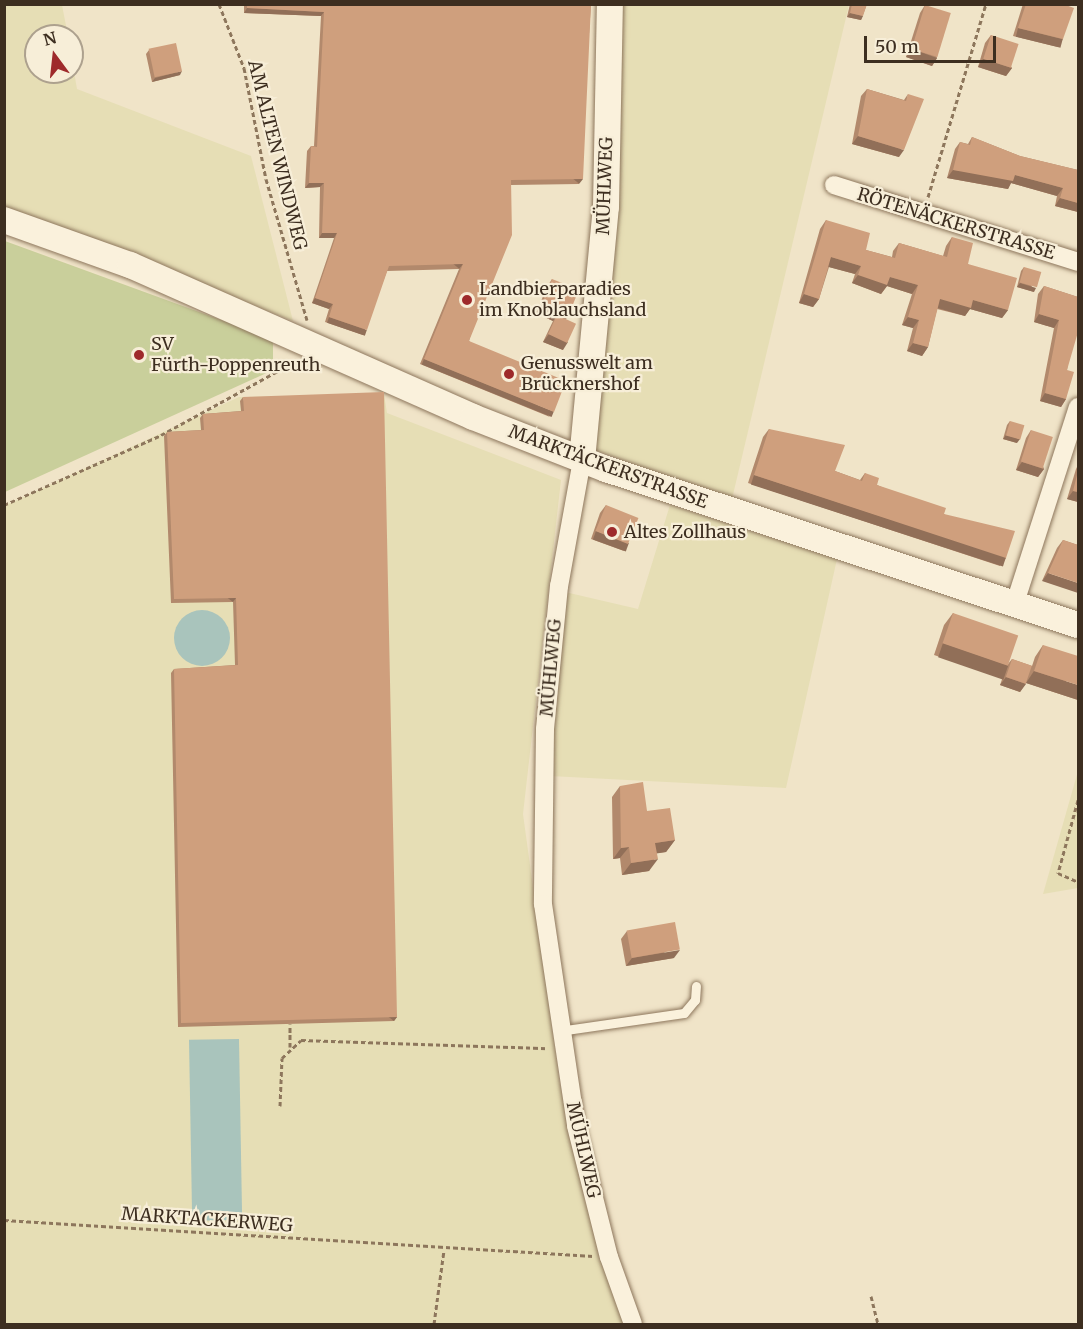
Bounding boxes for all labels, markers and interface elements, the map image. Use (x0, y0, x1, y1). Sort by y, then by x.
north arrow (24, 24, 84, 84)
scale bar (867, 24, 999, 62)
text: N (41, 27, 59, 50)
text: 50 m (875, 35, 919, 58)
street label: AM ALTEN WINDWEG (243, 58, 311, 252)
street label: MÜHLWEG (592, 137, 618, 235)
street label: RÖTENÄCKERSTRASSE (855, 184, 1057, 264)
place label: Landbierparadies im Knoblauchsland (479, 279, 646, 322)
marker: Landbierparadies im Knoblauchsland (460, 293, 474, 307)
place label: SV Fürth-Poppenreuth (151, 334, 320, 376)
marker: SV Fürth-Poppenreuth (132, 348, 146, 362)
place label: Genusswelt am Brücknershof (521, 353, 653, 395)
marker: Genusswelt am Brücknershof (502, 367, 516, 381)
street label: MARKTÄCKERSTRASSE (505, 421, 711, 513)
place label: Altes Zollhaus (624, 521, 746, 543)
marker: Altes Zollhaus (605, 525, 619, 539)
street label: MÜHLWEG (536, 618, 566, 718)
street label: MÜHLWEG (561, 1100, 605, 1200)
street label: MARKTACKERWEG (121, 1203, 293, 1237)

